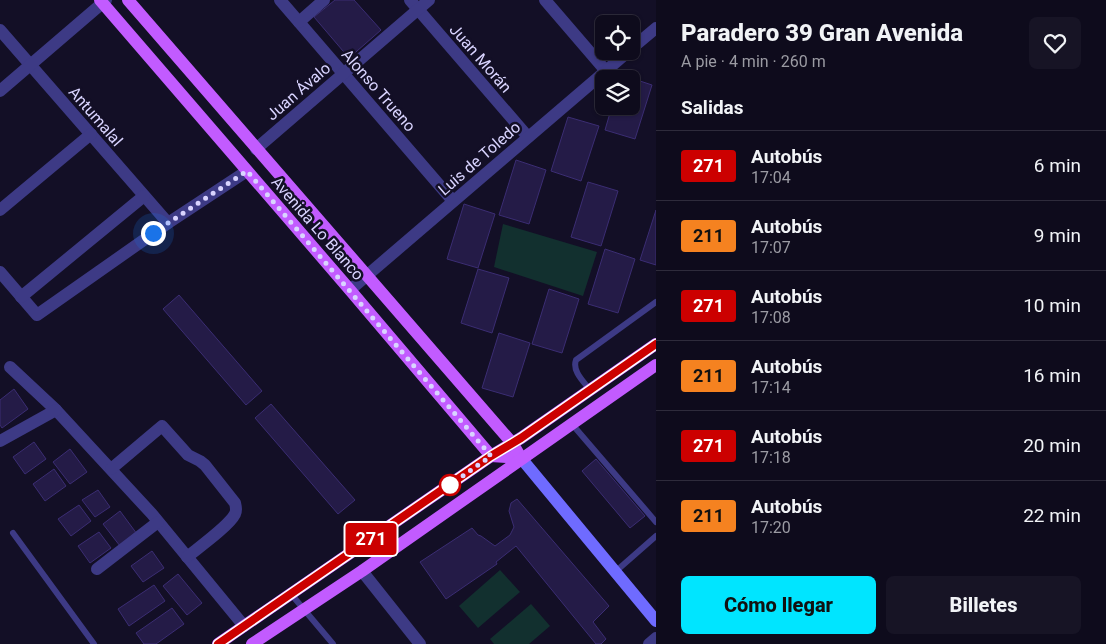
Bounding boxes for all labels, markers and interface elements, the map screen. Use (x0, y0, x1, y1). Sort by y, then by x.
map controls (595, 15, 640, 115)
button: locate (595, 15, 640, 60)
button: heart (1029, 17, 1081, 69)
text: Paradero 39 Gran Avenida (681, 19, 963, 47)
street label: Juan Morán (446, 20, 516, 97)
street label: Alonso Trueno (338, 45, 420, 135)
text: A pie · 4 min · 260 m (681, 52, 826, 71)
street label: Juan Ávalo (262, 58, 334, 124)
button: layers (595, 70, 640, 115)
street label: Antumalal (65, 83, 127, 150)
text: Salidas (681, 96, 744, 119)
street label: Luis de Toledo (434, 117, 524, 199)
text: Autobús (751, 145, 822, 168)
text: 6 min (1034, 154, 1081, 177)
text: 271 (693, 155, 724, 176)
text: 17:04 (751, 168, 791, 187)
street label: Avenida Lo Blanco (267, 173, 368, 284)
text: Autobús (751, 215, 822, 238)
your location (141, 221, 166, 246)
text: 9 min (1034, 224, 1081, 247)
text: 211 (693, 225, 724, 246)
text: 17:07 (751, 238, 791, 257)
text: Autobús (751, 285, 822, 308)
text: 10 min (1023, 294, 1081, 317)
text: 271 (693, 295, 724, 316)
text: 17:08 (751, 308, 791, 327)
text: Autobús (751, 355, 822, 378)
text: 16 min (1023, 364, 1081, 387)
text: 211 (693, 365, 724, 386)
text: 17:14 (751, 378, 791, 397)
text: Autobús (751, 425, 822, 448)
text: 20 min (1023, 434, 1081, 457)
text: 271 (693, 435, 724, 456)
text: 17:18 (751, 448, 791, 467)
unlabelled marker (439, 474, 461, 496)
text: Autobús (751, 495, 822, 518)
text: 22 min (1023, 504, 1081, 527)
text: 211 (693, 505, 724, 526)
text: 17:20 (751, 518, 791, 537)
line badge: 271 (342, 523, 400, 555)
text: 271 (356, 528, 386, 549)
button: Cómo llegar (681, 576, 876, 634)
button: Billetes (886, 576, 1081, 634)

